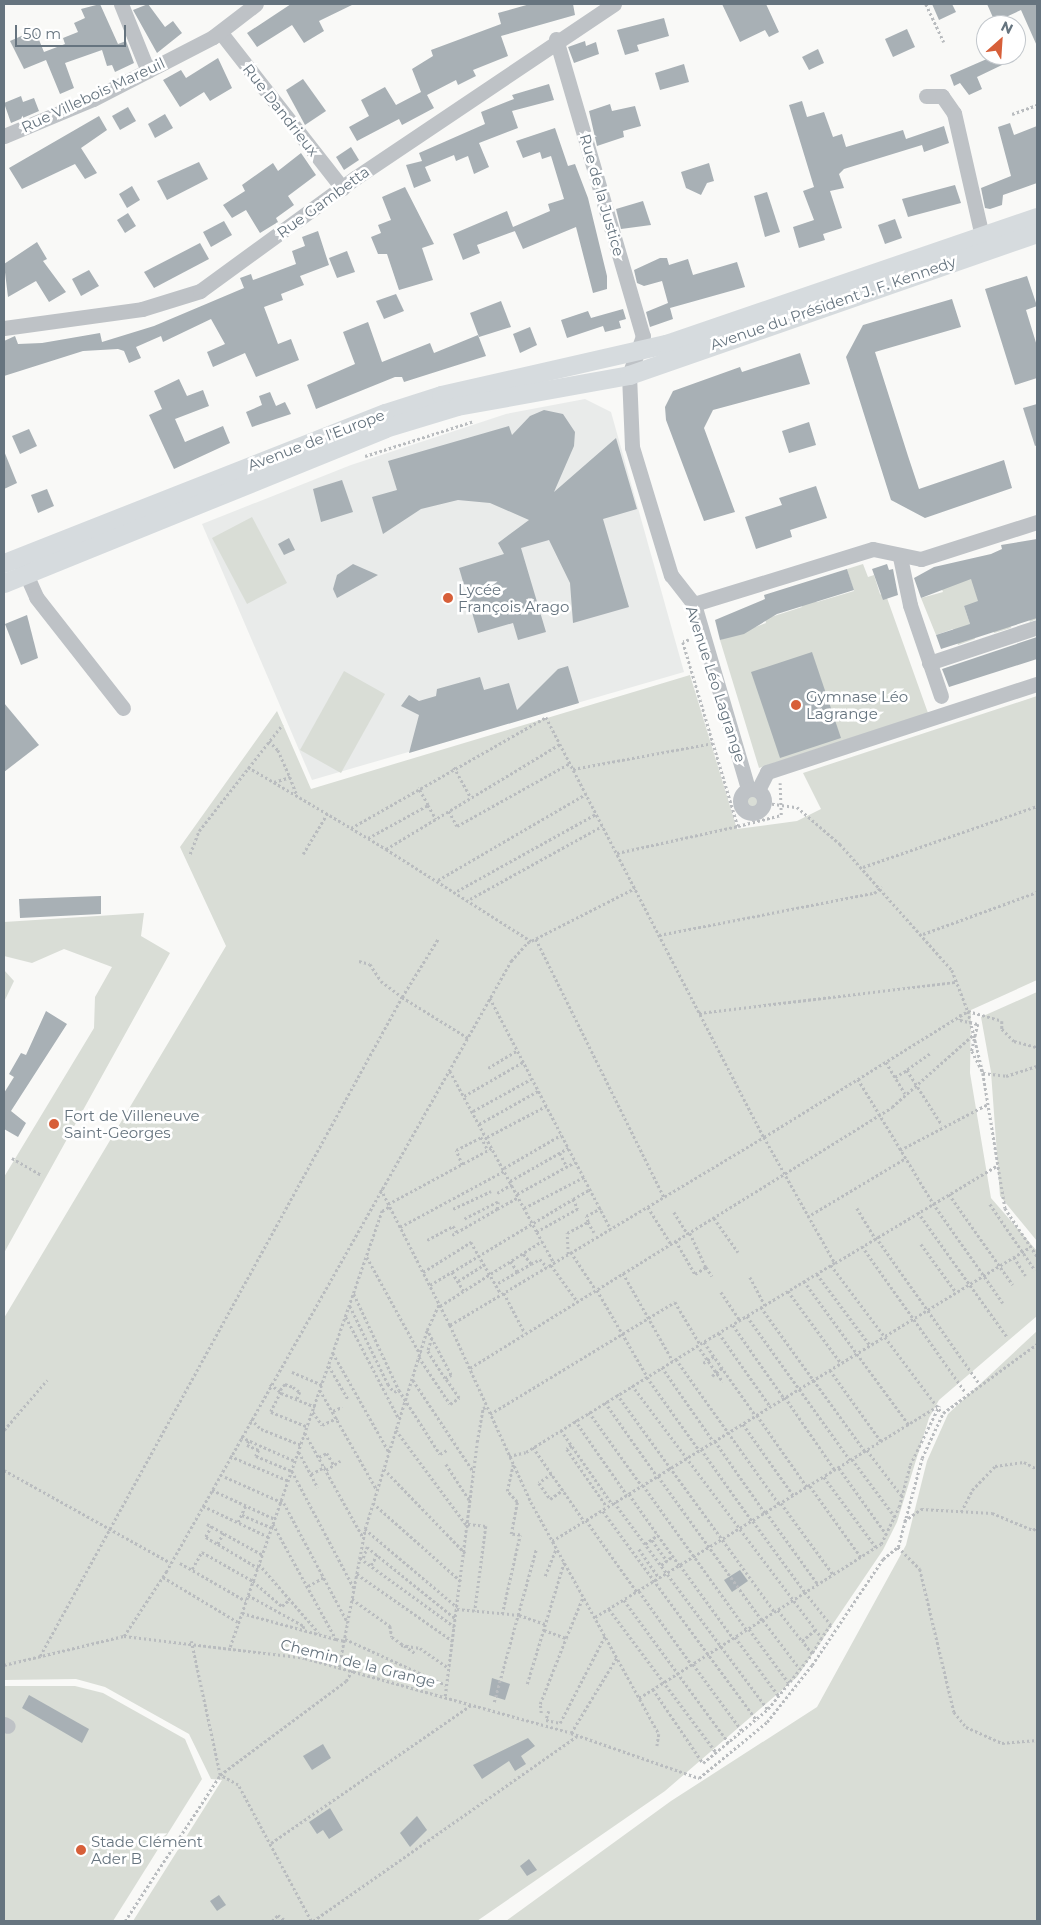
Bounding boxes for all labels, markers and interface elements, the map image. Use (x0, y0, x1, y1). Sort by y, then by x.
scale bar (18, 15, 129, 47)
north arrow (976, 15, 1026, 65)
text: N (998, 17, 1016, 38)
text: 50 m (23, 24, 61, 43)
street label: Rue Villebois Mareuil (18, 54, 168, 136)
street label: Rue Dandrieux (239, 60, 323, 160)
street label: Rue de la Justice (576, 132, 628, 258)
street label: Rue Gambetta (273, 162, 373, 242)
street label: Avenue du Président J. F. Kennedy (708, 252, 958, 354)
street label: Avenue de l'Europe (245, 406, 387, 474)
place label: Lycée François Arago (458, 580, 569, 615)
marker: Lycée François Arago (442, 592, 454, 604)
street label: Avenue Léo Lagrange (682, 604, 750, 764)
place label: Gymnase Léo Lagrange (806, 687, 908, 722)
marker: Gymnase Léo Lagrange (790, 699, 802, 711)
place label: Fort de Villeneuve Saint-Georges (64, 1106, 200, 1141)
marker: Fort de Villeneuve Saint-Georges (48, 1118, 60, 1130)
street label: Chemin de la Grange (279, 1635, 437, 1691)
place label: Stade Clément Ader B (91, 1832, 203, 1867)
marker: Stade Clément Ader B (75, 1844, 87, 1856)

